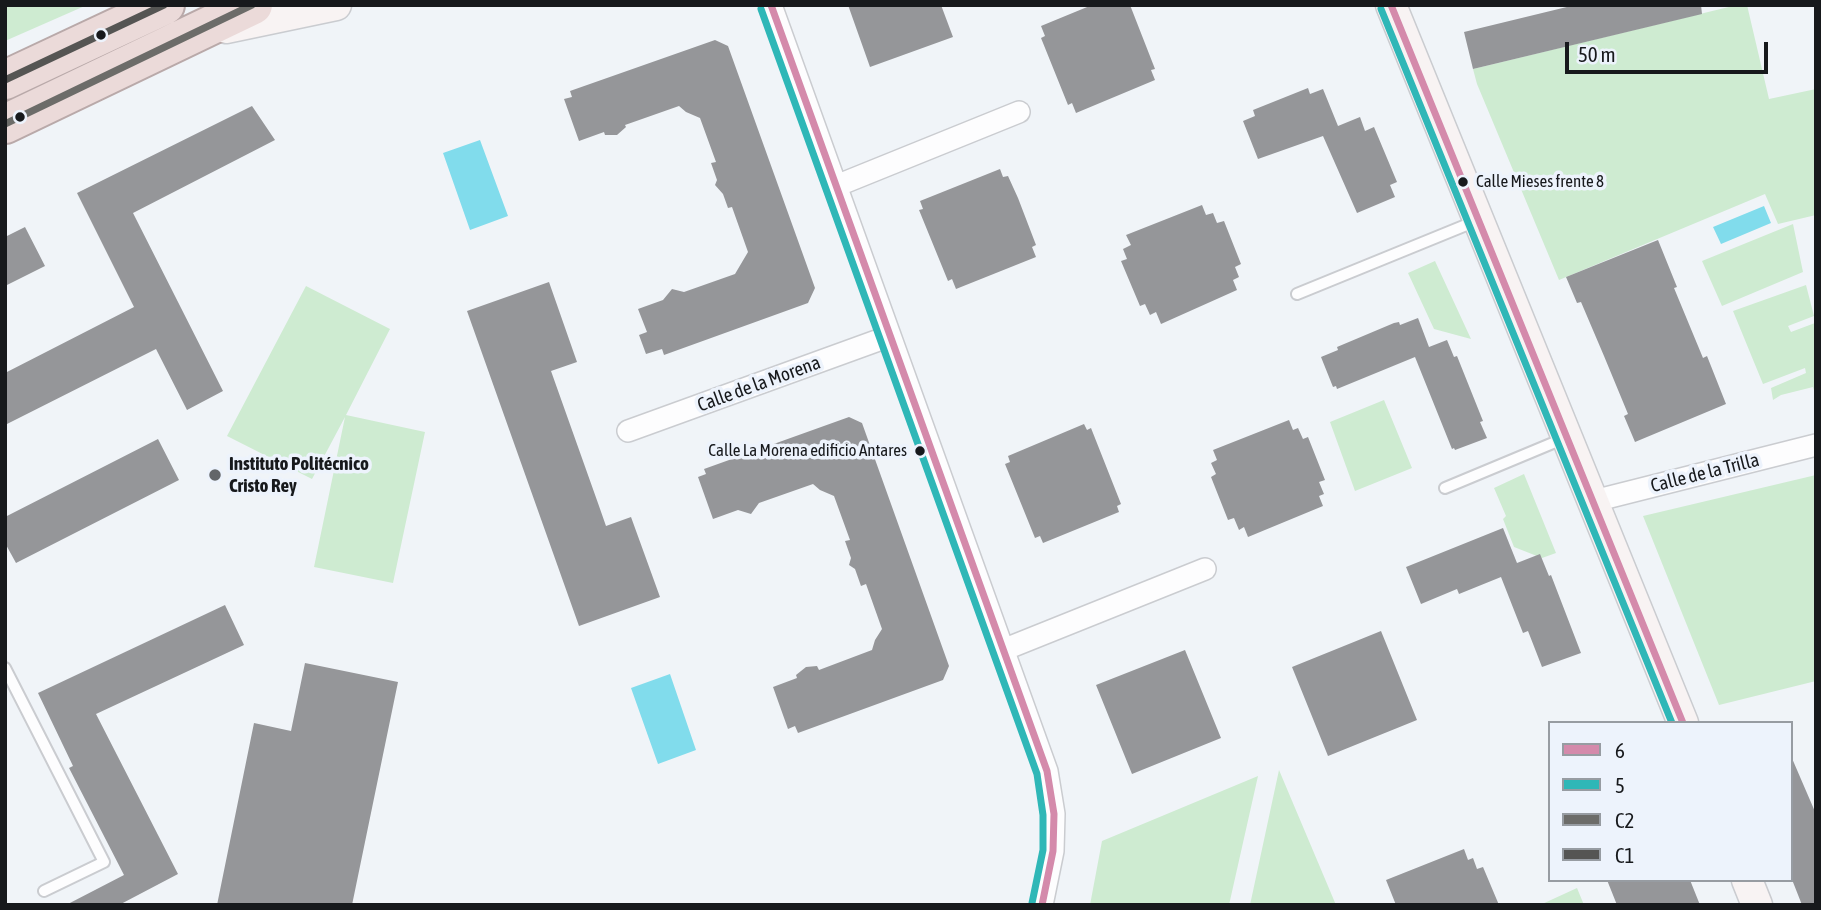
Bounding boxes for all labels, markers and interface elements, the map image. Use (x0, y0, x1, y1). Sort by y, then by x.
unlabelled marker (94, 28, 108, 42)
scale bar (1569, 28, 1772, 72)
text: 50 m (1578, 42, 1616, 66)
unlabelled marker (13, 110, 27, 124)
place label: Calle Mieses frente 8 (1476, 172, 1604, 192)
marker: Calle Mieses frente 8 (1456, 175, 1470, 189)
street label: Calle de la Morena (694, 351, 824, 417)
place label: Calle La Morena edificio Antares (708, 441, 907, 461)
marker: Calle La Morena edificio Antares (913, 444, 927, 458)
street label: Calle de la Trilla (1648, 448, 1762, 498)
place label: Instituto Politécnico Cristo Rey (229, 453, 369, 497)
marker: Instituto Politécnico Cristo Rey (207, 467, 223, 483)
legend (1548, 721, 1793, 882)
text: 6 (1615, 738, 1625, 762)
text: 5 (1615, 773, 1625, 797)
text: C2 (1615, 808, 1634, 832)
text: C1 (1615, 843, 1634, 867)

